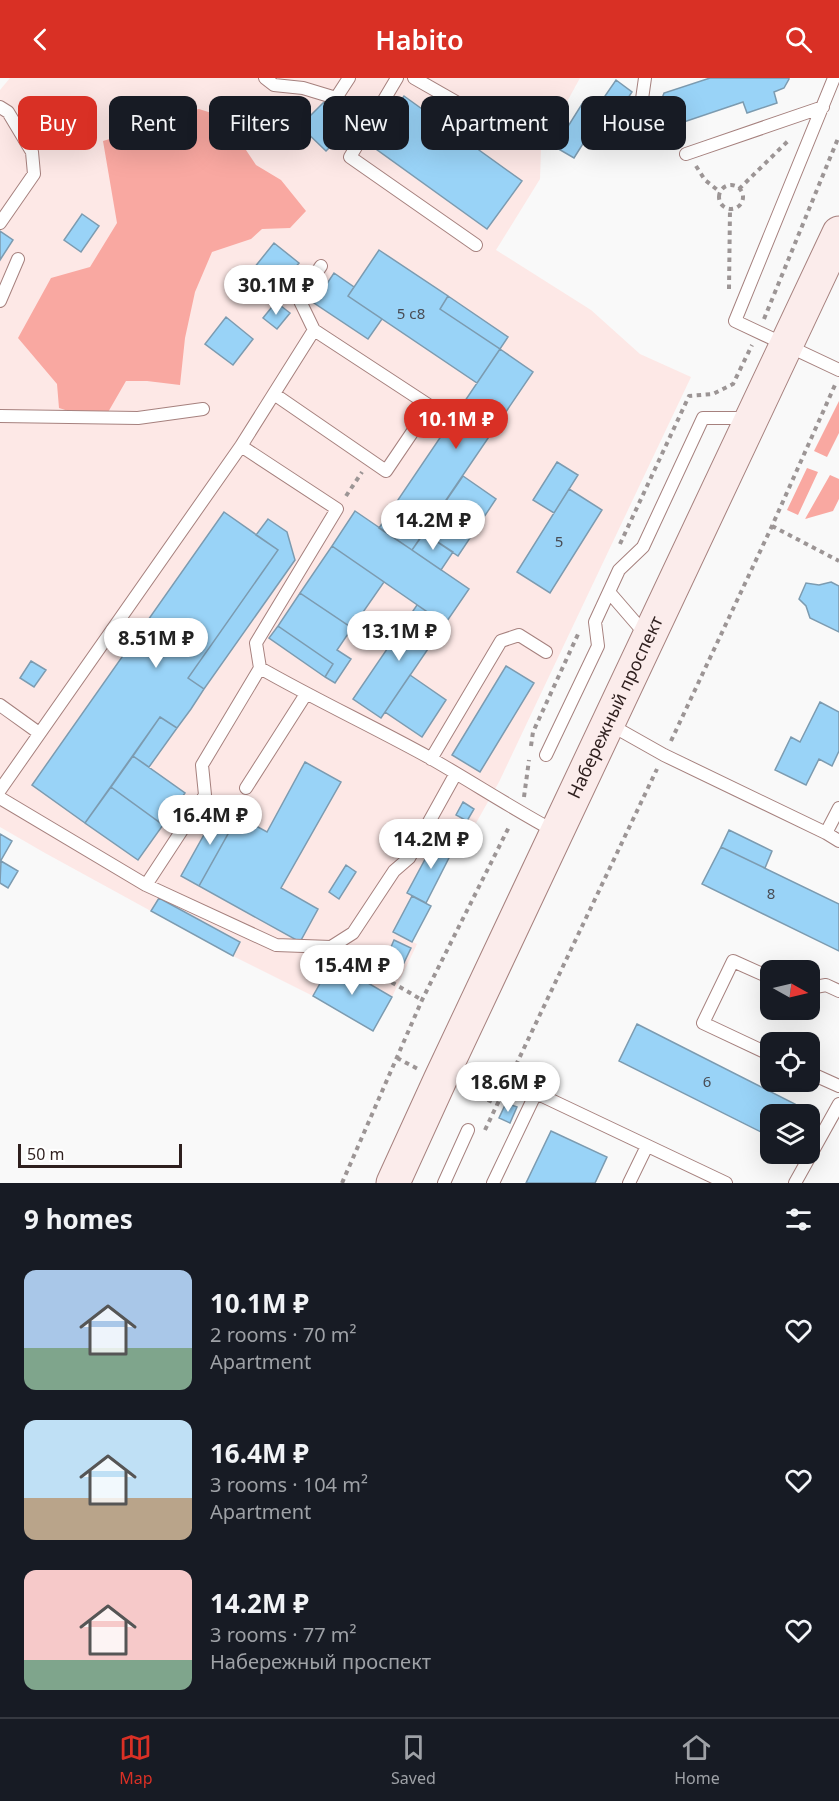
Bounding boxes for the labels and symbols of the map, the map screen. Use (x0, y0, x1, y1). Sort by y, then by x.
pin: 30.1M ₽ (221, 265, 331, 316)
house number: 5 с8 (397, 303, 425, 323)
pin: 10.1M ₽ (401, 399, 511, 450)
pin: 14.2M ₽ (378, 500, 488, 551)
house number: 5 (555, 531, 563, 551)
pin: 13.1M ₽ (344, 611, 454, 662)
street label: Набережный проспект (561, 611, 668, 802)
pin: 8.51M ₽ (101, 618, 211, 669)
pin: 16.4M ₽ (155, 795, 265, 846)
pin: 14.2M ₽ (376, 819, 486, 870)
house number: 8 (767, 883, 775, 903)
pin: 15.4M ₽ (297, 945, 407, 996)
north arrow (760, 960, 820, 1020)
pin: 18.6M ₽ (453, 1062, 563, 1113)
house number: 6 (703, 1071, 711, 1091)
scale bar (18, 1141, 182, 1168)

